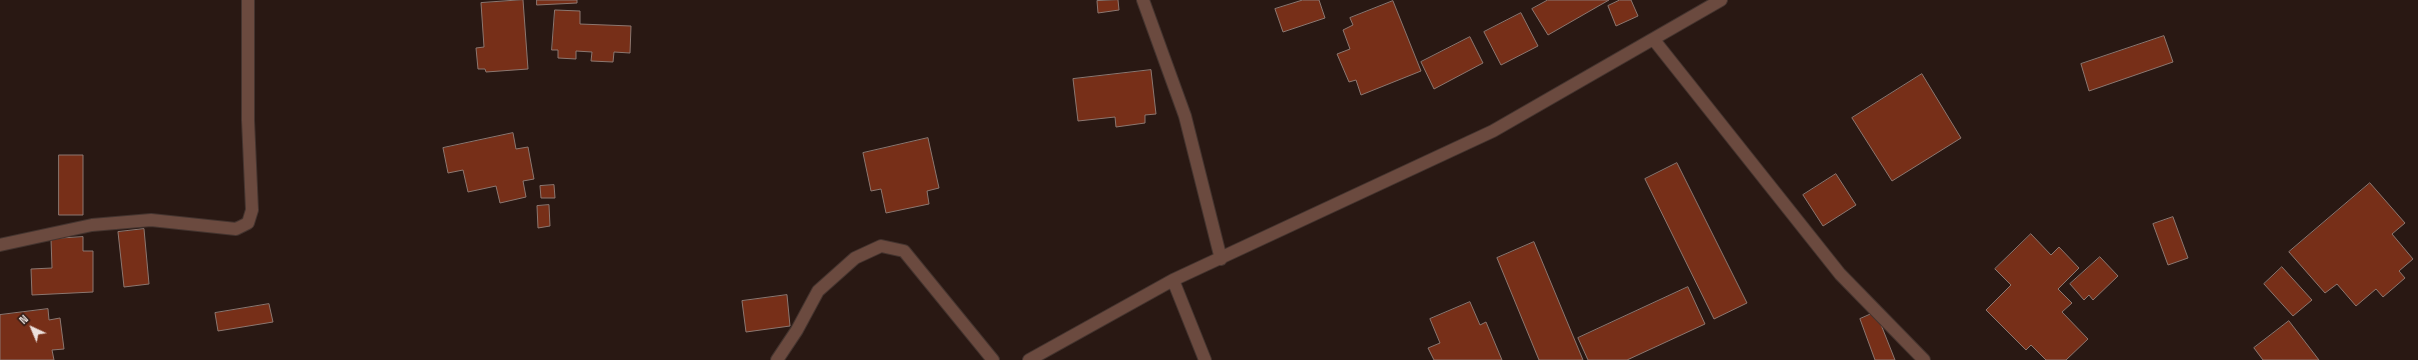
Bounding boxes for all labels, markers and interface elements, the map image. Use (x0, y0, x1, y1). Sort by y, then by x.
north arrow (12, 308, 52, 348)
text: N (16, 312, 31, 327)

